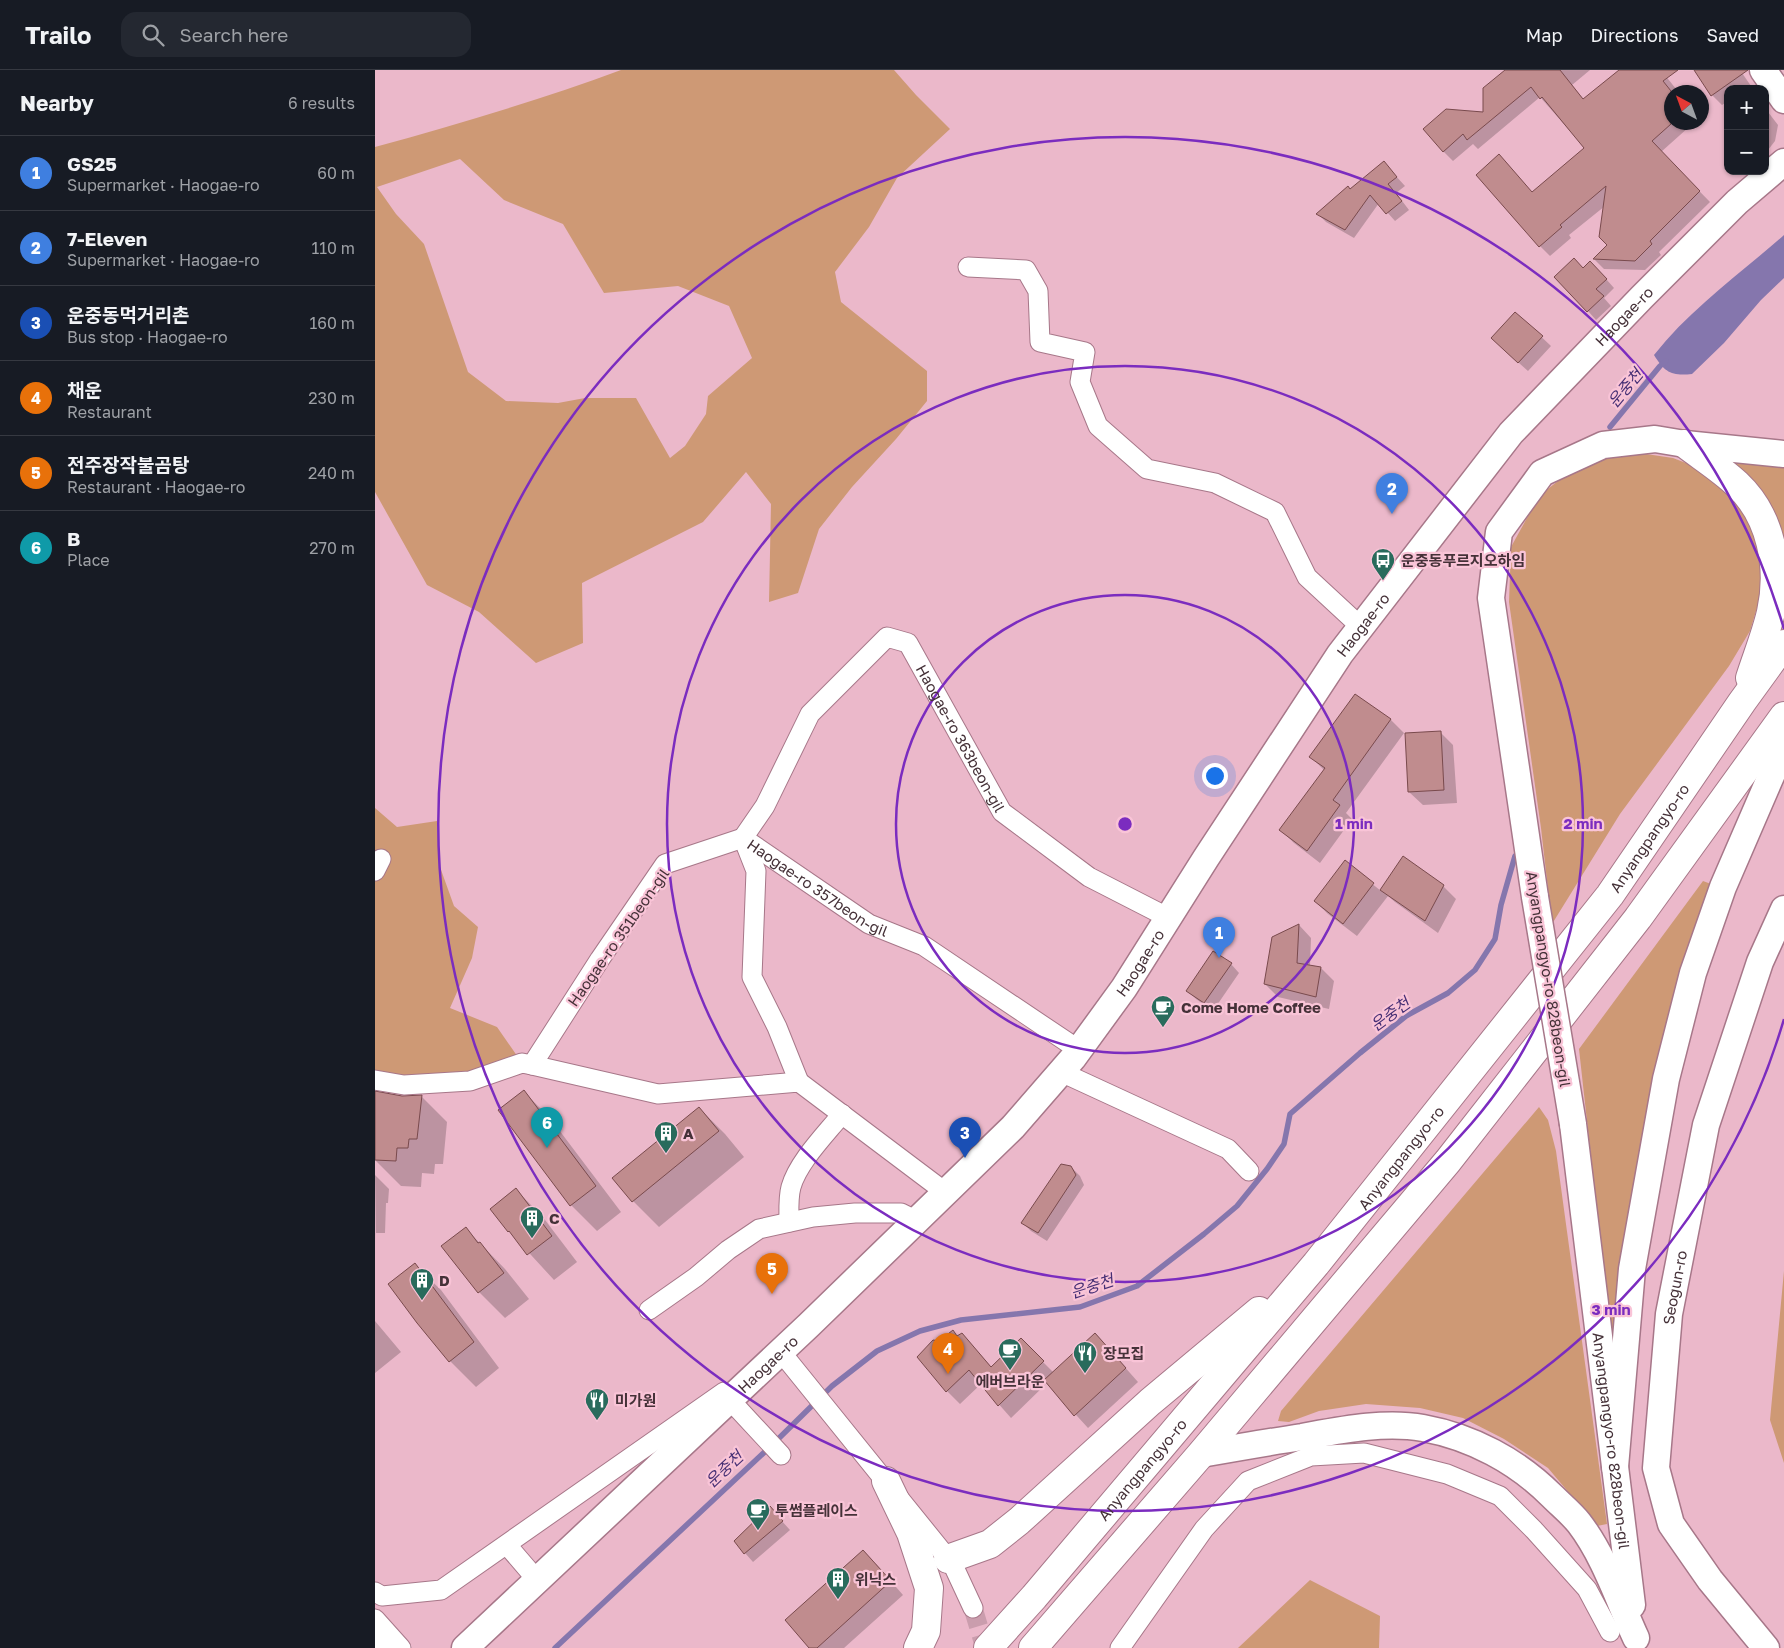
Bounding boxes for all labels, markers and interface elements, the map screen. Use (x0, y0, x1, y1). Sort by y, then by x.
search box (121, 12, 471, 57)
text: Trailo (25, 20, 91, 49)
icon: search (139, 21, 167, 49)
text: Search here (179, 23, 288, 46)
text: Map (1526, 24, 1562, 46)
text: Directions (1590, 24, 1678, 46)
text: Saved (1706, 24, 1759, 46)
north arrow (1664, 85, 1709, 130)
map controls (1724, 85, 1769, 175)
button: + (1724, 85, 1769, 130)
text: Nearby (20, 90, 94, 116)
text: 6 results (288, 93, 355, 113)
button: − (1724, 130, 1769, 175)
text: GS25 (67, 152, 117, 175)
text: 1 (32, 163, 40, 183)
text: 60 m (317, 163, 355, 183)
text: Supermarket · Haogae-ro (67, 175, 260, 195)
text: 7-Eleven (67, 227, 147, 250)
text: 2 (31, 238, 41, 258)
text: 110 m (311, 238, 355, 258)
text: Supermarket · Haogae-ro (67, 250, 260, 270)
street label: Haogae-ro (1591, 282, 1657, 349)
text: 운중동먹거리촌 (67, 303, 189, 326)
text: 3 (31, 313, 41, 333)
text: 160 m (309, 313, 355, 333)
text: Bus stop · Haogae-ro (67, 327, 228, 347)
water label: 운중천 (1603, 363, 1648, 411)
text: 채운 (67, 378, 102, 401)
text: 4 (31, 388, 41, 408)
text: 230 m (308, 388, 355, 408)
text: Restaurant (67, 402, 152, 422)
text: 전주장작불곰탕 (67, 453, 189, 476)
text: 5 (31, 463, 41, 483)
text: 240 m (308, 463, 355, 483)
pin: 2 (1376, 473, 1408, 514)
text: Restaurant · Haogae-ro (67, 477, 245, 497)
text: B (67, 527, 80, 550)
text: 6 (31, 538, 41, 558)
text: 270 m (309, 538, 355, 558)
bus stop icon: 운중동푸르지오하임 (1370, 547, 1396, 581)
text: Place (67, 550, 110, 570)
place label: 운중동푸르지오하임 (1401, 551, 1525, 569)
street label: Haogae-ro (1332, 589, 1393, 660)
street label: Haogae-ro 363beon-gil (913, 661, 1009, 815)
your location (1202, 763, 1228, 789)
street label: Anyangpangyo-ro (1606, 780, 1692, 896)
text: 1 min (1335, 814, 1373, 832)
text: 2 min (1563, 814, 1603, 832)
centre of rings (1116, 815, 1134, 833)
street label: Haogae-ro 357beon-gil (744, 835, 891, 940)
street label: Haogae-ro 351beon-gil (564, 864, 673, 1009)
street label: Anyangpangyo-ro 828beon-gil (1523, 870, 1575, 1088)
pin: 1 (1203, 917, 1235, 958)
street label: Haogae-ro (1112, 926, 1168, 1000)
water label: 운중천 (1366, 992, 1416, 1035)
cafe icon: Come Home Coffee (1150, 994, 1176, 1028)
place label: Come Home Coffee (1181, 998, 1321, 1016)
street label: Anyangpangyo-ro (1354, 1102, 1448, 1213)
pin: 6 (531, 1107, 563, 1148)
pin: 3 (949, 1117, 981, 1158)
building icon: A (653, 1120, 679, 1154)
place label: A (683, 1124, 694, 1142)
building icon: C (519, 1205, 545, 1239)
place label: C (549, 1209, 560, 1227)
street label: Seogun-ro (1659, 1249, 1690, 1325)
pin: 5 (756, 1253, 788, 1294)
building icon: D (409, 1267, 435, 1301)
water label: 운중천 (1068, 1269, 1118, 1302)
place label: D (439, 1271, 450, 1289)
text: 3 min (1591, 1300, 1631, 1318)
street label: Haogae-ro (734, 1331, 801, 1396)
street label: Anyangpangyo-ro 828beon-gil (1590, 1331, 1634, 1550)
pin: 4 (932, 1333, 964, 1374)
cafe icon: 에버브라운 (997, 1337, 1023, 1371)
restaurant icon: 장모집 (1072, 1340, 1098, 1374)
place label: 장모집 (1103, 1344, 1144, 1362)
place label: 에버브라운 (975, 1372, 1045, 1390)
restaurant icon: 미가원 (584, 1387, 610, 1421)
place label: 미가원 (615, 1391, 656, 1409)
street label: Anyangpangyo-ro (1094, 1415, 1190, 1524)
water label: 운중천 (701, 1445, 749, 1491)
cafe icon: 투썸플레이스 (745, 1497, 771, 1531)
place label: 투썸플레이스 (775, 1501, 858, 1519)
building icon: 위닉스 (825, 1566, 851, 1600)
place label: 위닉스 (855, 1570, 897, 1588)

